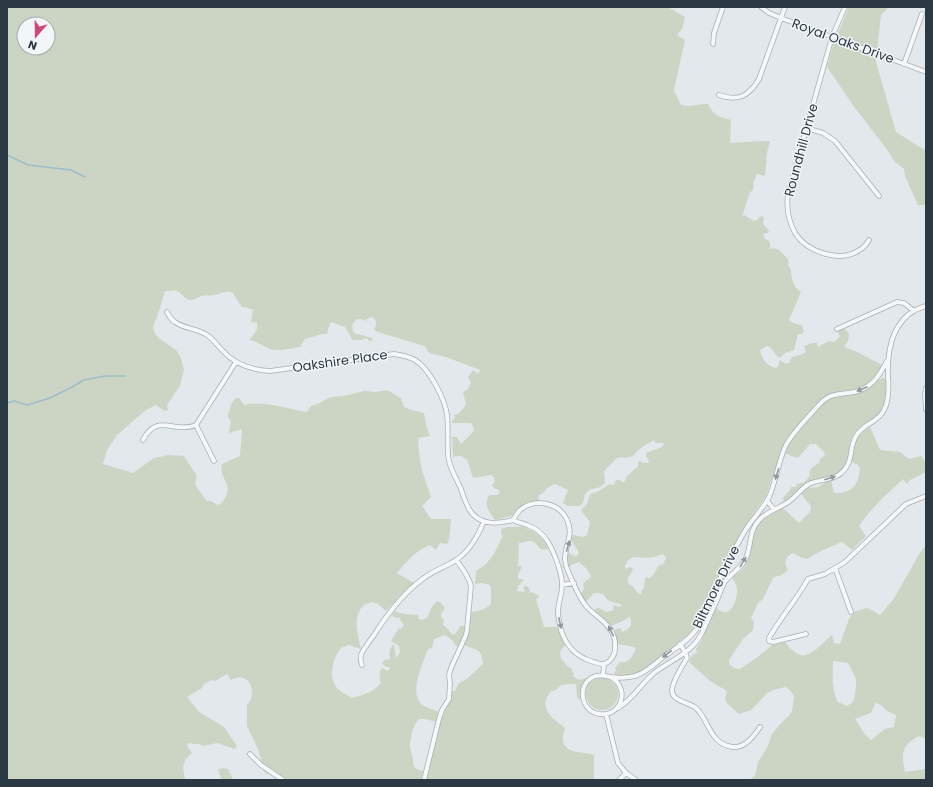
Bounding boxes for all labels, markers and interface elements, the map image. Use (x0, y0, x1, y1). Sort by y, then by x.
street label: Royal Oaks Drive (789, 14, 897, 68)
north arrow (16, 16, 56, 56)
text: N (26, 36, 39, 54)
street label: Roundhill Drive (779, 101, 823, 199)
street label: Oakshire Place (291, 345, 389, 377)
one-way arrow (856, 386, 868, 392)
one-way arrow (774, 468, 780, 480)
one-way arrow (824, 475, 836, 481)
one-way arrow (565, 540, 571, 552)
street label: Biltmore Drive (688, 542, 744, 632)
one-way arrow (739, 557, 747, 567)
one-way arrow (557, 617, 563, 629)
one-way arrow (608, 625, 614, 637)
one-way arrow (662, 650, 673, 659)

